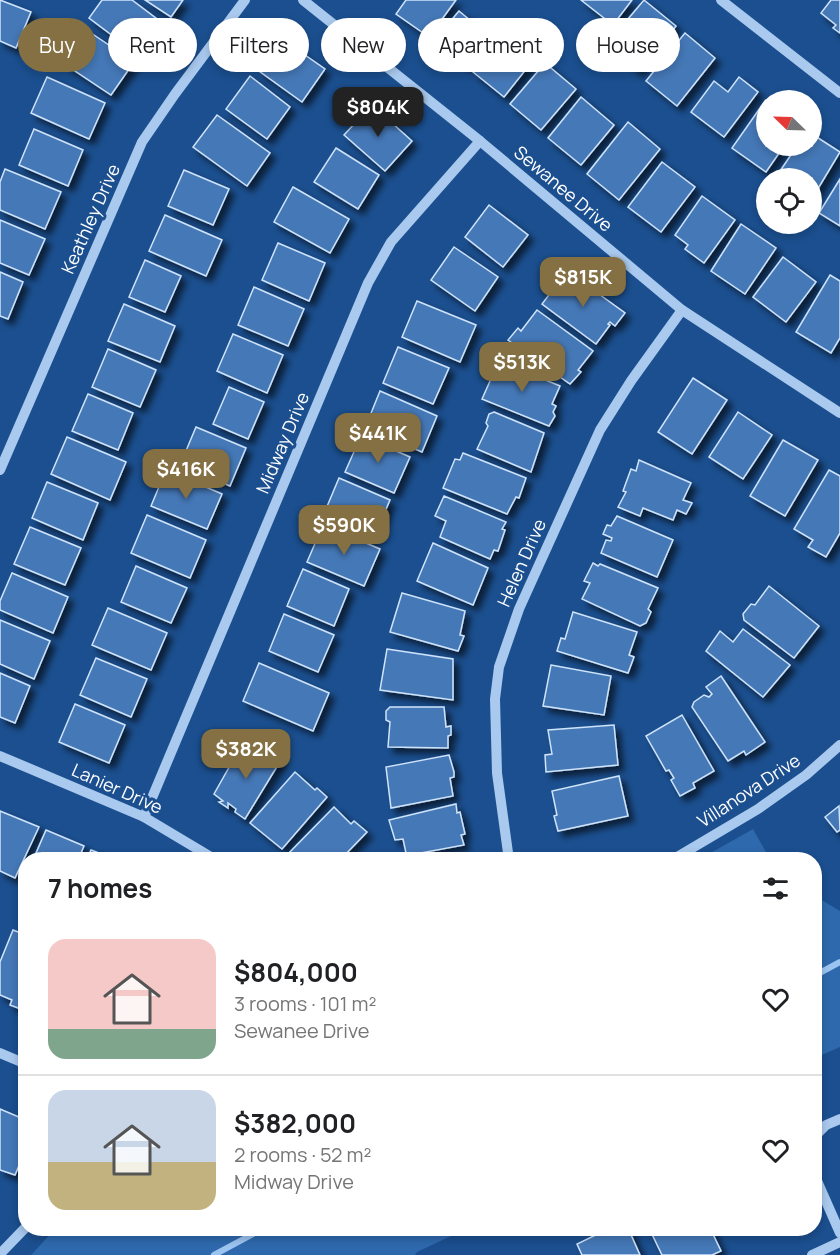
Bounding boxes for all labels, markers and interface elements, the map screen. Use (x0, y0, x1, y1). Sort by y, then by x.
chip: Buy (18, 18, 96, 72)
chip: Rent (108, 18, 197, 72)
chip: Filters (209, 18, 309, 72)
chip: New (321, 18, 406, 72)
chip: Apartment (418, 18, 564, 72)
chip: House (576, 18, 680, 72)
pin: $804K (336, 87, 420, 138)
north arrow (756, 90, 822, 156)
map controls (756, 90, 822, 234)
text: $804K (346, 93, 410, 120)
street label: Sewanee Drive (509, 140, 618, 237)
street label: Keathley Drive (55, 160, 125, 277)
button: locate (756, 168, 822, 234)
pin: $815K (541, 257, 625, 308)
text: $815K (554, 263, 612, 290)
pin: $513K (480, 342, 564, 393)
text: $513K (493, 348, 551, 375)
street label: Midway Drive (250, 388, 314, 497)
pin: $441K (336, 413, 420, 464)
text: $441K (349, 419, 407, 446)
pin: $416K (144, 449, 228, 500)
text: $416K (157, 455, 215, 482)
pin: $590K (302, 505, 386, 556)
text: $590K (313, 511, 375, 538)
street label: Helen Drive (491, 515, 551, 610)
pin: $382K (204, 729, 288, 780)
text: $382K (215, 735, 277, 762)
street label: Villanova Drive (692, 748, 805, 832)
street label: Lanier Drive (68, 757, 166, 819)
text: 7 homes (48, 870, 152, 906)
icon: filters (759, 872, 792, 905)
text: $804,000 (234, 954, 358, 990)
icon: home (96, 963, 168, 1035)
icon: heart (759, 983, 792, 1016)
text: 3 rooms · 101 m² (234, 990, 376, 1017)
text: Sewanee Drive (234, 1017, 369, 1044)
text: $382,000 (234, 1105, 356, 1141)
icon: home (96, 1114, 168, 1186)
icon: heart (759, 1134, 792, 1167)
text: 2 rooms · 52 m² (234, 1141, 371, 1168)
text: Midway Drive (234, 1168, 354, 1195)

